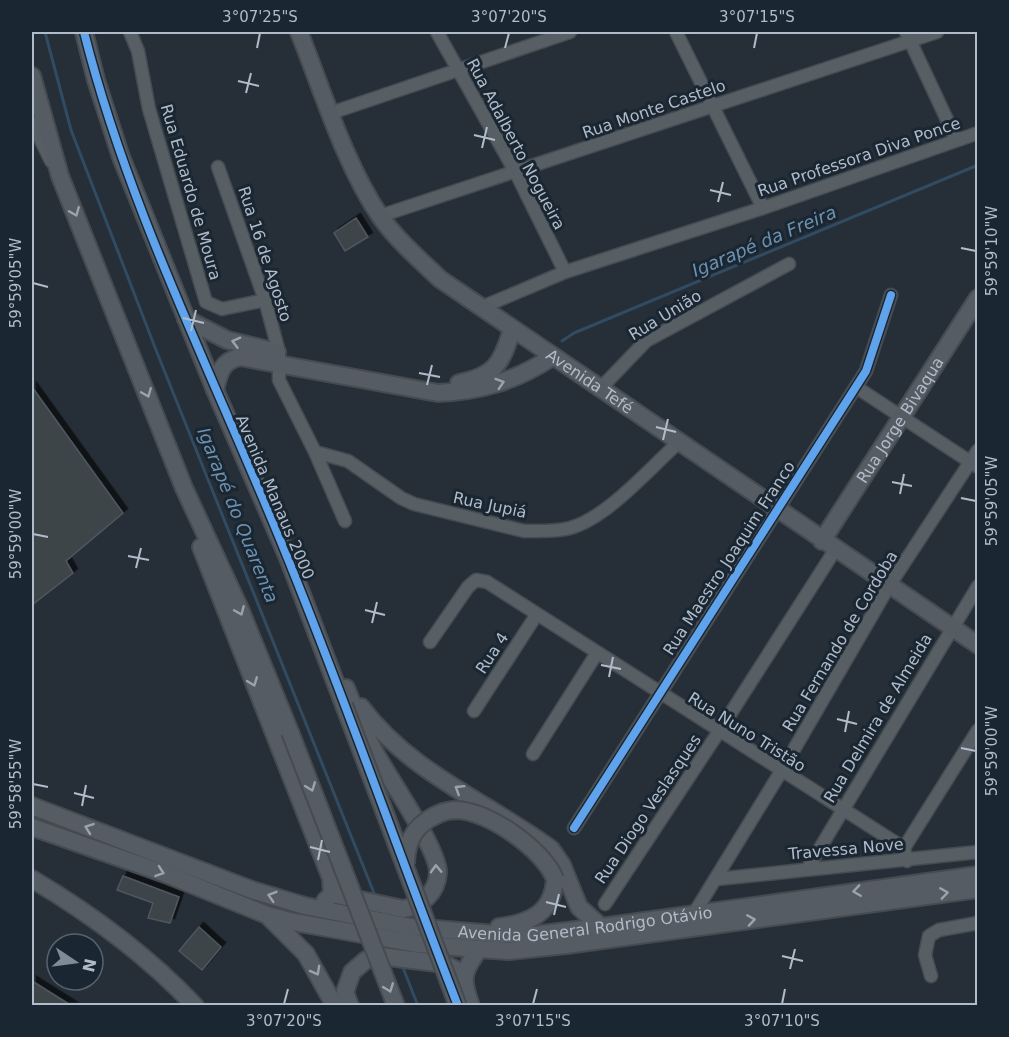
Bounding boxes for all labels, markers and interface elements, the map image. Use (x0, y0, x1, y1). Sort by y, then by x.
text: 3°07'25"S (222, 8, 298, 26)
text: 3°07'20"S (471, 8, 547, 26)
text: 3°07'15"S (719, 8, 795, 26)
street label: Rua Adalberto Nogueira (463, 55, 569, 233)
street label: Rua Monte Castelo (580, 76, 728, 142)
street label: Rua Eduardo de Moura (157, 102, 225, 282)
street label: Rua Professora Diva Ponce (755, 113, 963, 201)
street label: Rua 16 de Agosto (234, 184, 296, 324)
water label: Igarapé da Freira (689, 201, 839, 281)
one-way arrow (67, 206, 80, 217)
text: 59°59'10"W (983, 206, 1001, 296)
text: 59°59'05"W (7, 238, 25, 328)
street label: Rua União (625, 286, 705, 344)
one-way arrow (231, 337, 242, 349)
street label: Avenida Tefé (543, 345, 637, 417)
street label: Rua Jorge Bivaqua (852, 353, 947, 486)
one-way arrow (494, 378, 505, 391)
one-way arrow (140, 387, 152, 398)
street label: Avenida Manaus 2000 (232, 412, 318, 582)
water label: Igarapé do Quarenta (193, 424, 283, 606)
text: 59°59'05"W (983, 456, 1001, 546)
street label: Rua Maestro Joaquim Franco (659, 457, 799, 659)
street label: Rua Jupiá (451, 488, 529, 522)
text: 59°59'00"W (7, 489, 25, 579)
street label: Rua Fernando de Cordoba (778, 547, 902, 735)
one-way arrow (233, 604, 245, 615)
street label: Rua 4 (472, 629, 512, 677)
street label: Rua Delmira de Almeida (820, 630, 936, 806)
one-way arrow (245, 676, 258, 686)
street label: Rua Nuno Tristão (685, 688, 809, 776)
text: 59°59'00"W (983, 706, 1001, 796)
street label: Rua Diogo Veslasques (591, 731, 705, 887)
text: 59°58'55"W (7, 739, 25, 829)
one-way arrow (304, 781, 316, 792)
one-way arrow (455, 785, 465, 797)
one-way arrow (84, 823, 95, 836)
street label: Travessa Nove (787, 834, 904, 864)
one-way arrow (155, 865, 165, 878)
one-way arrow (429, 865, 442, 874)
one-way arrow (852, 884, 862, 897)
one-way arrow (939, 888, 949, 900)
one-way arrow (267, 891, 278, 903)
street label: Avenida General Rodrigo Otávio (457, 902, 714, 945)
one-way arrow (746, 915, 755, 927)
north arrow (45, 932, 105, 992)
text: N (78, 957, 100, 974)
one-way arrow (309, 965, 320, 975)
one-way arrow (382, 982, 394, 993)
text: 3°07'20"S (246, 1012, 322, 1030)
text: 3°07'15"S (495, 1012, 571, 1030)
text: 3°07'10"S (744, 1012, 820, 1030)

